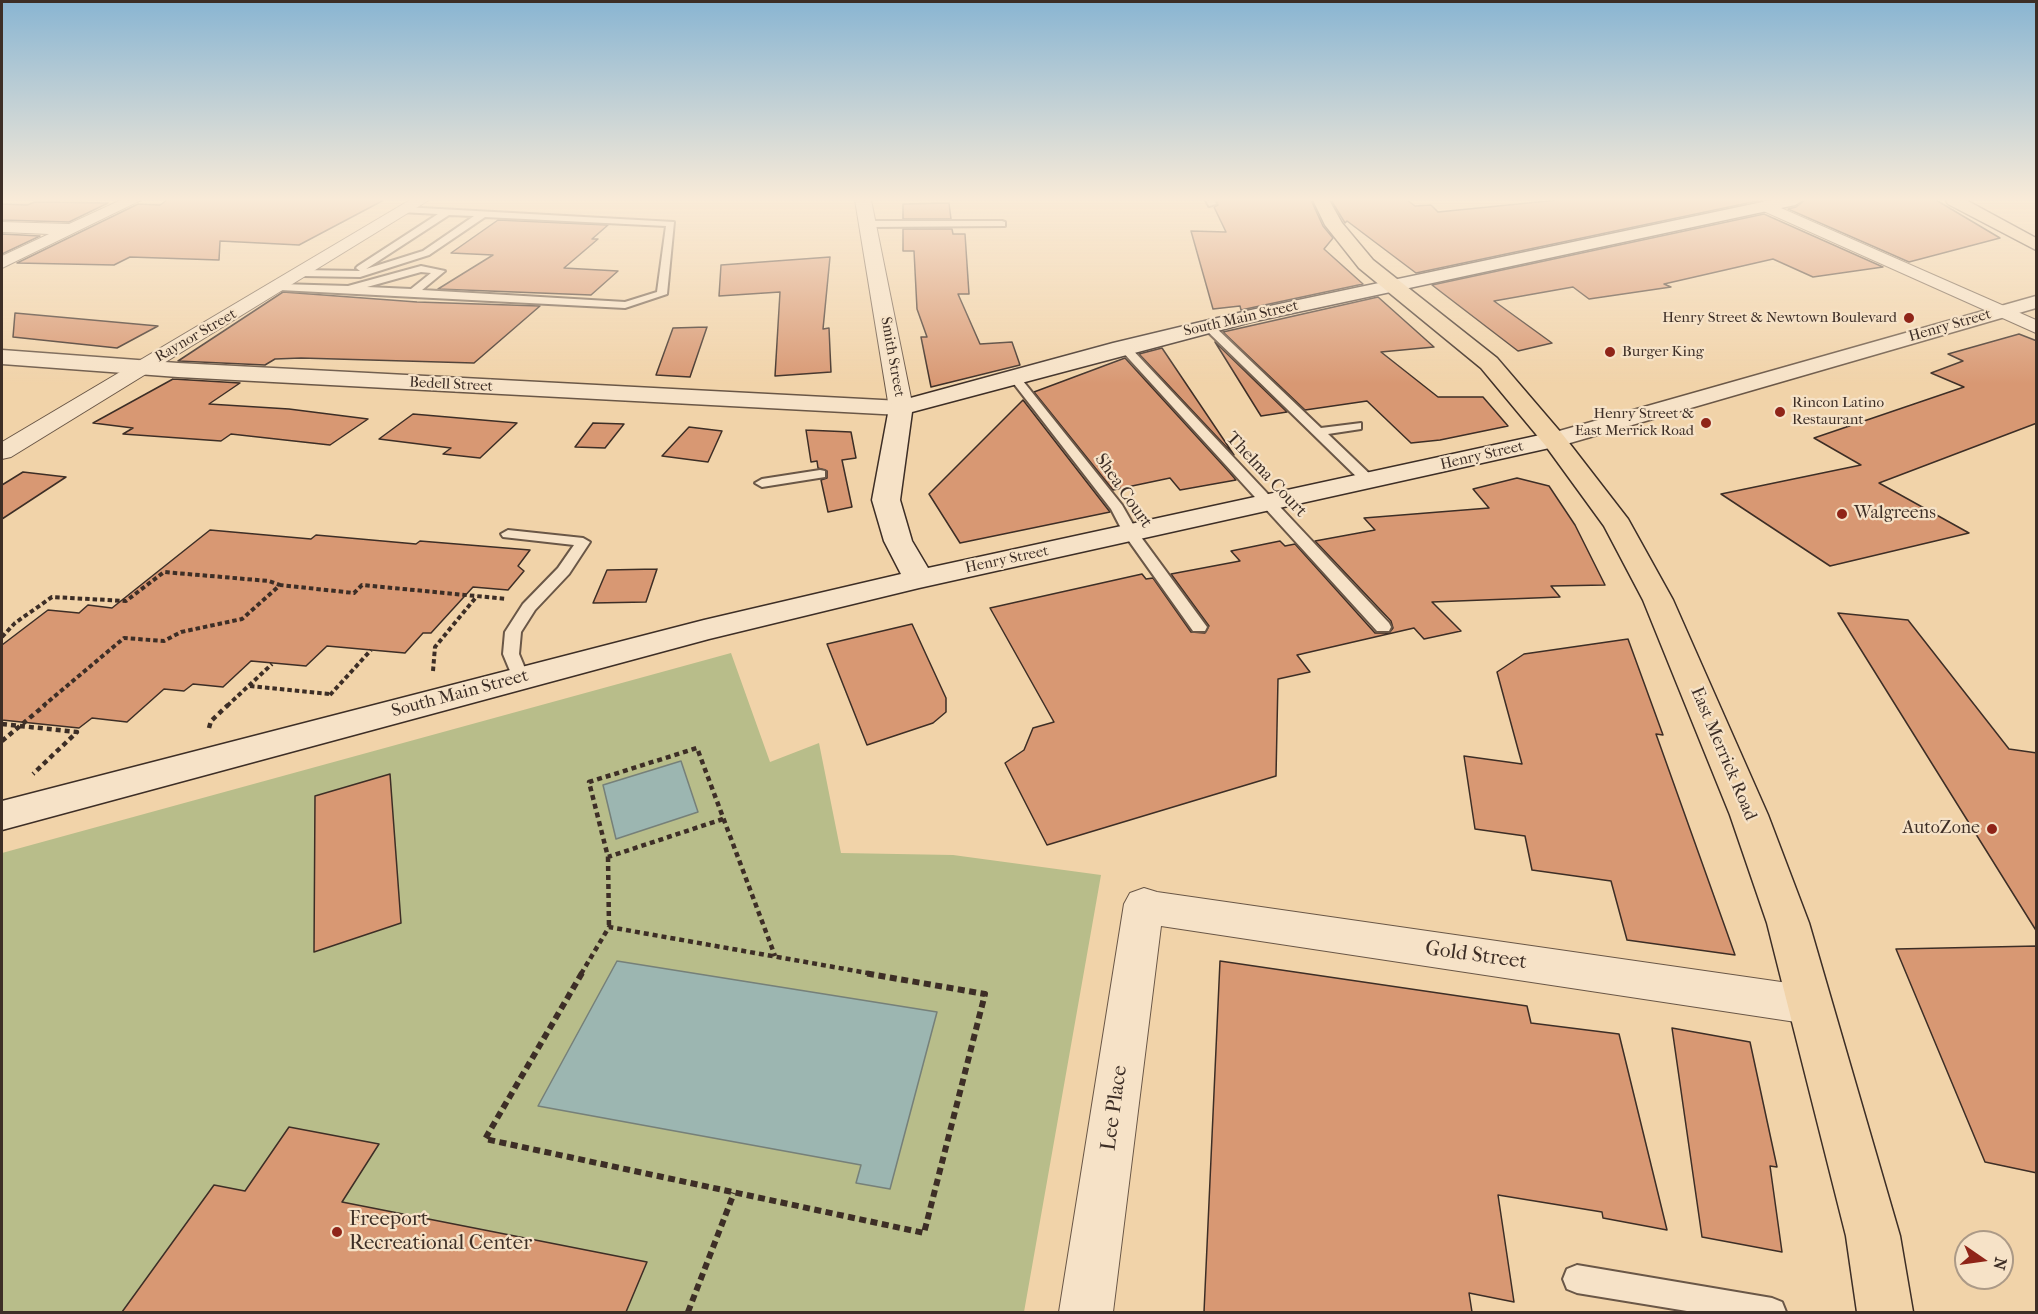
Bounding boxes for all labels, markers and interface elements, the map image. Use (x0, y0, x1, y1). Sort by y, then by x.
street label: South Main Street (1182, 297, 1300, 341)
street label: Raynor Street (152, 305, 240, 367)
street label: Henry Street (1907, 306, 1993, 346)
place label: Henry Street & Newtown Boulevard (1662, 309, 1897, 327)
marker: Henry Street & Newtown Boulevard (1902, 311, 1916, 325)
street label: Smith Street (876, 315, 908, 399)
place label: Burger King (1622, 343, 1704, 361)
marker: Burger King (1603, 345, 1617, 359)
street label: Bedell Street (409, 374, 493, 396)
place label: Rincon Latino Restaurant (1792, 394, 1884, 429)
place label: Henry Street & East Merrick Road (1575, 405, 1694, 440)
marker: Rincon Latino Restaurant (1773, 405, 1787, 419)
marker: Henry Street & East Merrick Road (1699, 416, 1713, 430)
street label: Thelma Court (1221, 428, 1311, 522)
street label: Henry Street (1439, 438, 1525, 474)
street label: Shea Court (1090, 450, 1156, 532)
place label: Walgreens (1854, 503, 1936, 525)
marker: Walgreens (1835, 507, 1849, 521)
street label: Henry Street (964, 542, 1050, 578)
street label: South Main Street (389, 665, 531, 723)
street label: East Merrick Road (1685, 684, 1761, 824)
place label: AutoZone (1903, 818, 1980, 840)
marker: AutoZone (1985, 822, 1999, 836)
street label: Gold Street (1424, 936, 1528, 976)
street label: Lee Place (1097, 1064, 1133, 1152)
place label: Freeport Recreational Center (349, 1207, 532, 1257)
marker: Freeport Recreational Center (330, 1225, 344, 1239)
north arrow (1954, 1230, 2014, 1290)
text: N (1989, 1256, 2011, 1272)

